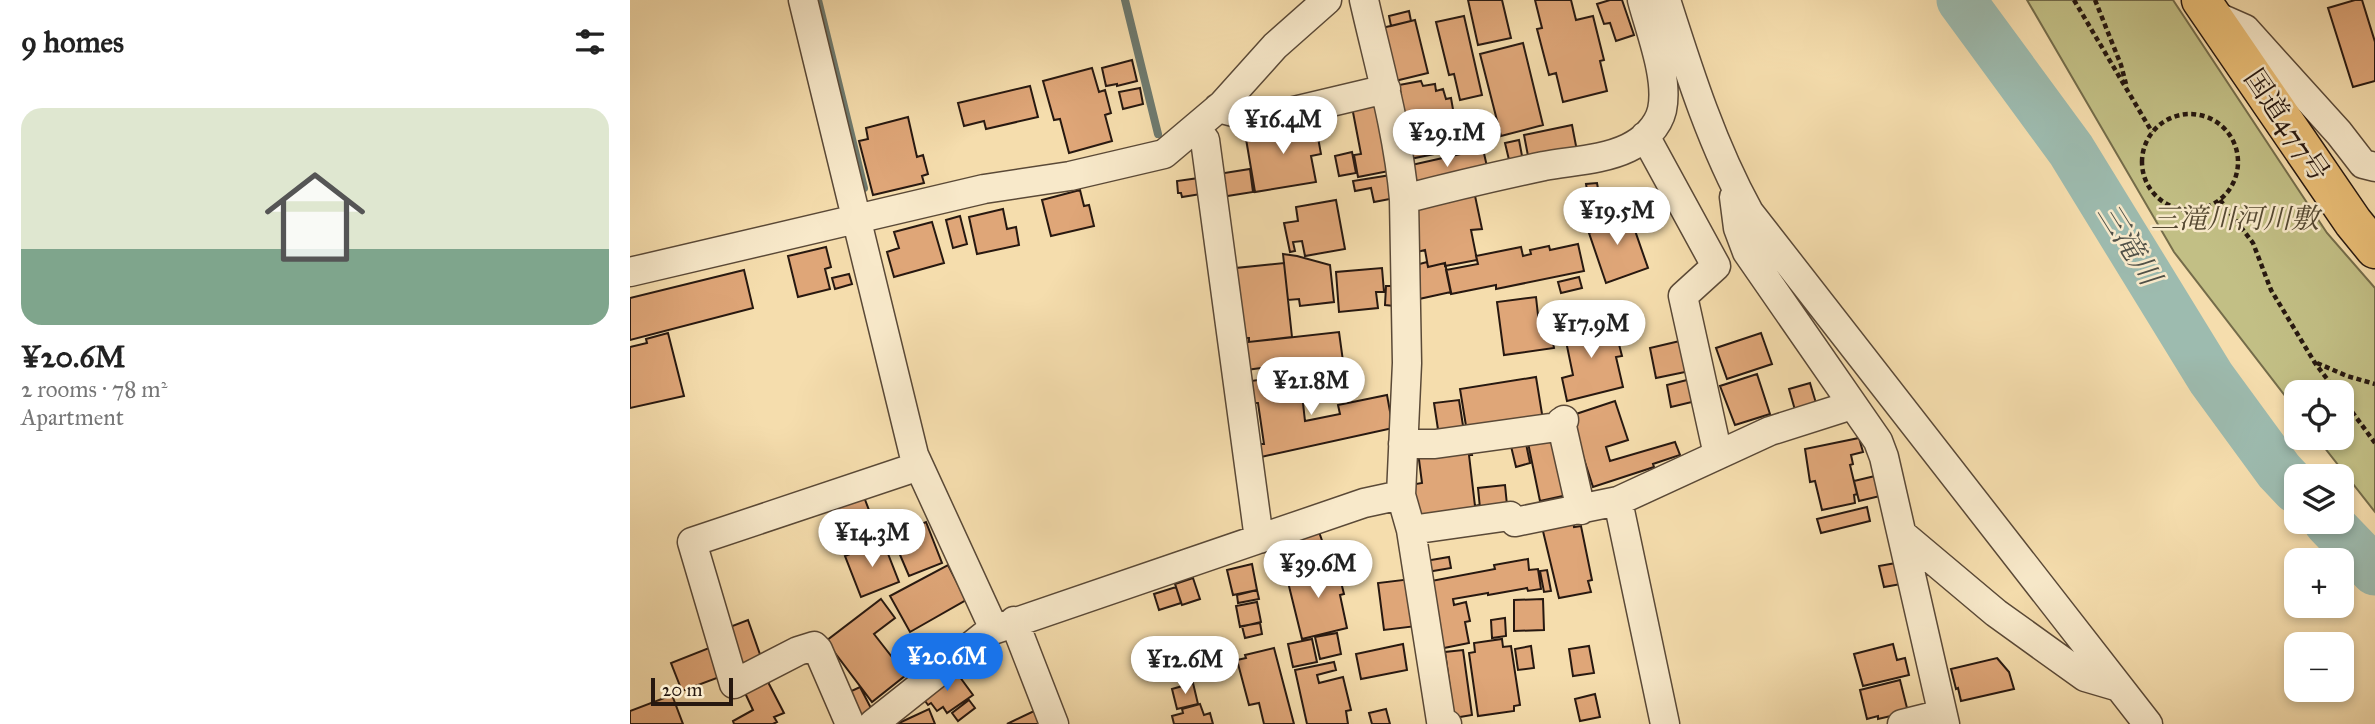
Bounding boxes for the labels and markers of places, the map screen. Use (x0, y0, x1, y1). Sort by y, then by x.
pin: ¥16.4M (1226, 96, 1340, 156)
pin: ¥29.1M (1390, 110, 1504, 169)
pin: ¥19.5M (1560, 188, 1674, 247)
pin: ¥17.9M (1534, 300, 1648, 360)
pin: ¥21.8M (1254, 358, 1368, 417)
pin: ¥14.3M (815, 510, 929, 569)
pin: ¥39.6M (1261, 540, 1375, 600)
pin: ¥20.6M (890, 634, 1004, 693)
pin: ¥12.6M (1128, 636, 1242, 696)

